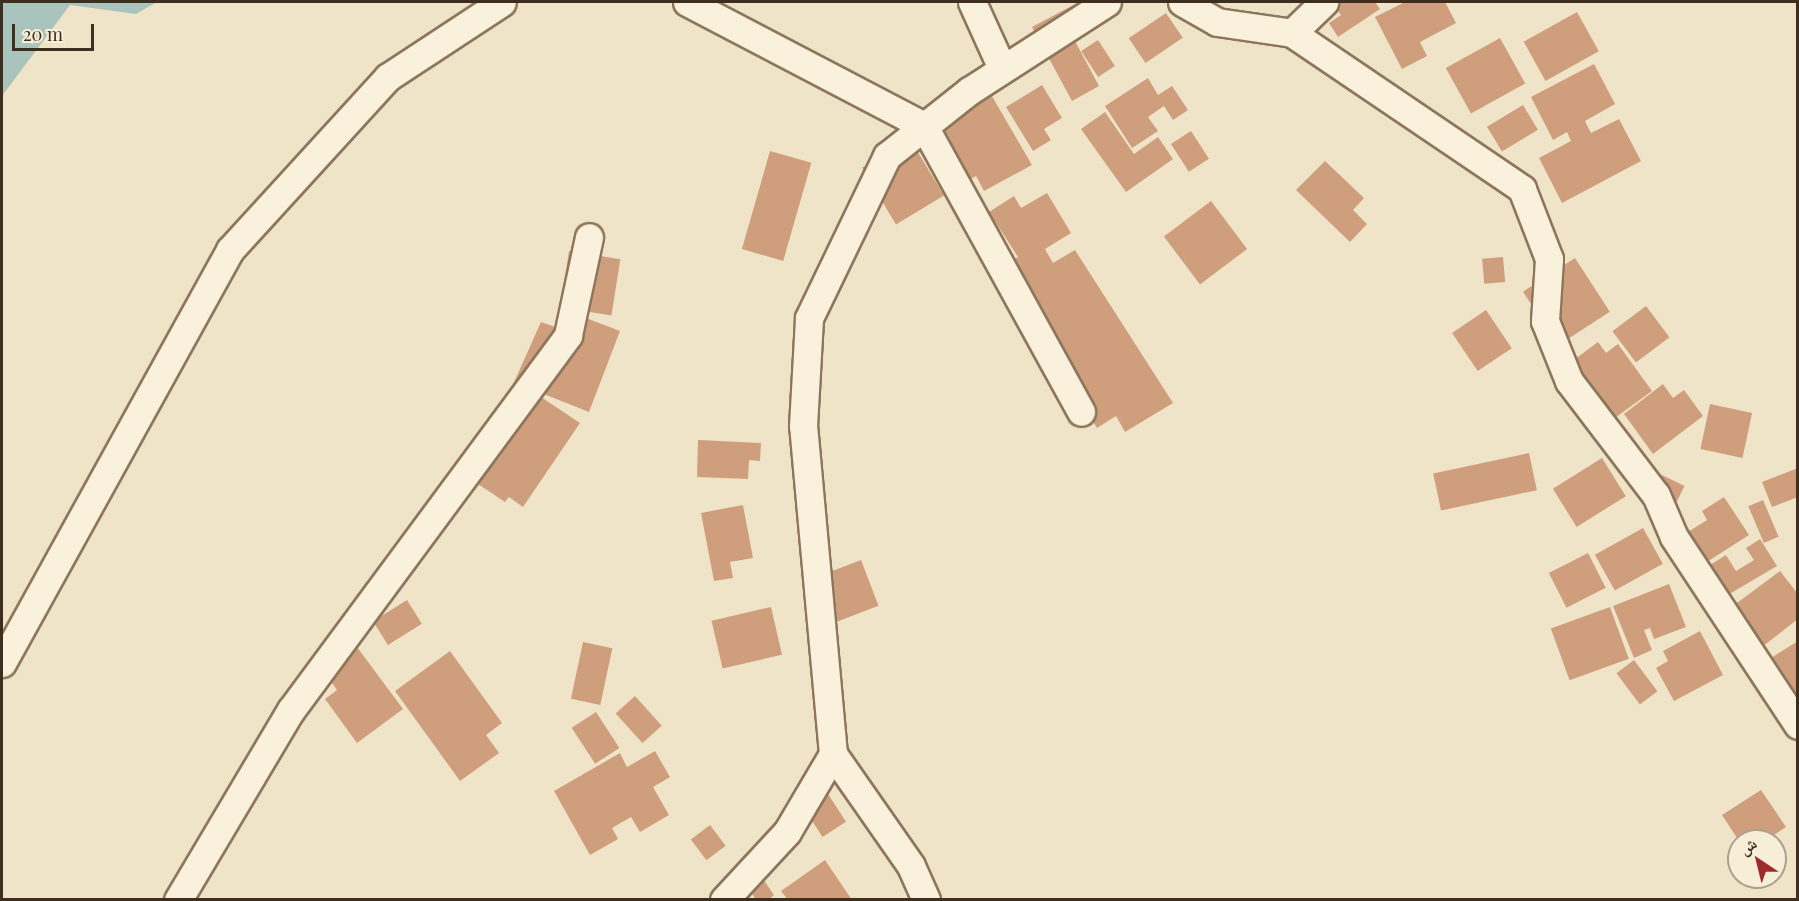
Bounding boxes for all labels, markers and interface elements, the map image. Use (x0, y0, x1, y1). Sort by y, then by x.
scale bar (15, 12, 98, 50)
text: 20 m (23, 22, 63, 46)
north arrow (1727, 829, 1787, 889)
text: ش (1735, 832, 1761, 859)

